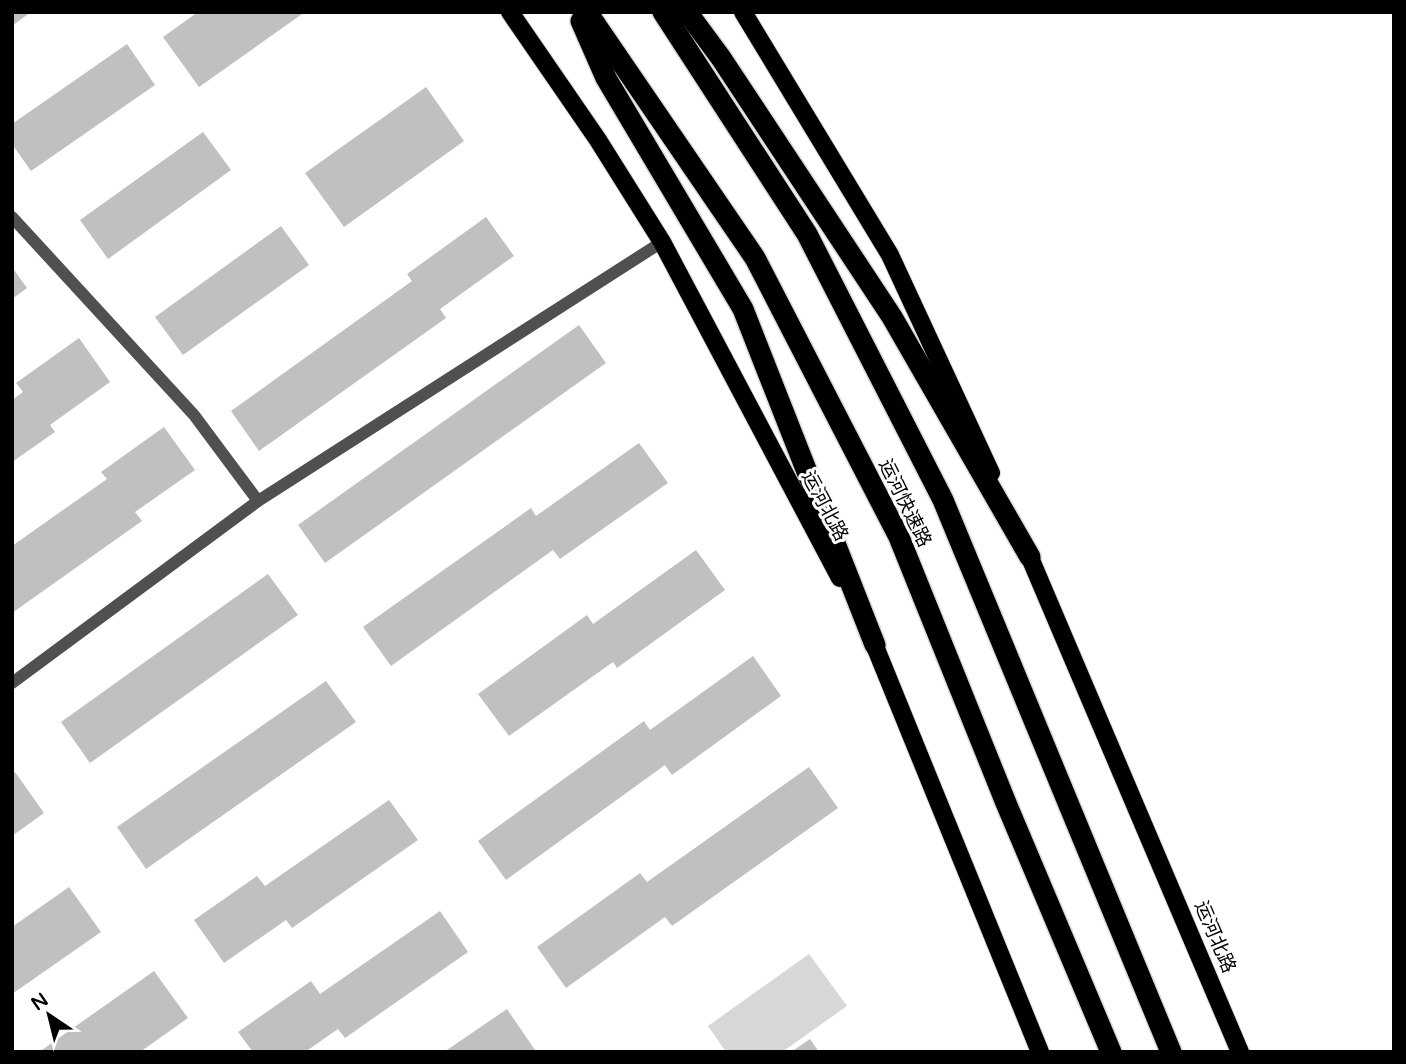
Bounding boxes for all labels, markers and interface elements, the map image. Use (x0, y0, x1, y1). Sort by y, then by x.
street label: 运河快速路 (874, 455, 936, 551)
street label: 运河北路 (797, 467, 853, 545)
street label: 运河北路 (1190, 898, 1240, 976)
north arrow (14, 980, 84, 1050)
text: N (27, 989, 52, 1015)

